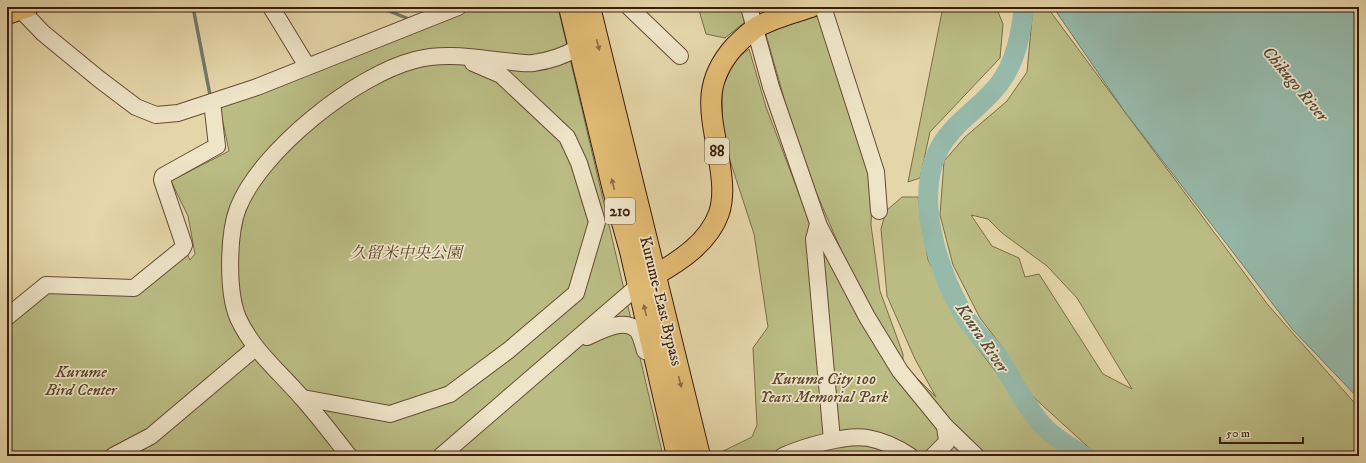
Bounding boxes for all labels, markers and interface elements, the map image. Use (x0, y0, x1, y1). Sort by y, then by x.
one-way arrow (595, 39, 601, 51)
water label: Chikugo River (1257, 42, 1334, 128)
road number: 88 (705, 138, 729, 164)
one-way arrow (610, 178, 616, 190)
road number: 210 (605, 198, 635, 224)
street label: Kurume-East Bypass (635, 234, 687, 368)
park label: 久留米中央公園 (350, 243, 465, 263)
water label: Koura River (950, 298, 1014, 379)
one-way arrow (642, 304, 648, 316)
park label: Kurume Bird Center (44, 362, 118, 400)
park label: Kurume City 100 Years Memorial Park (760, 369, 888, 407)
one-way arrow (677, 376, 683, 388)
scale bar (1220, 419, 1303, 445)
text: 50 m (1226, 426, 1250, 441)

